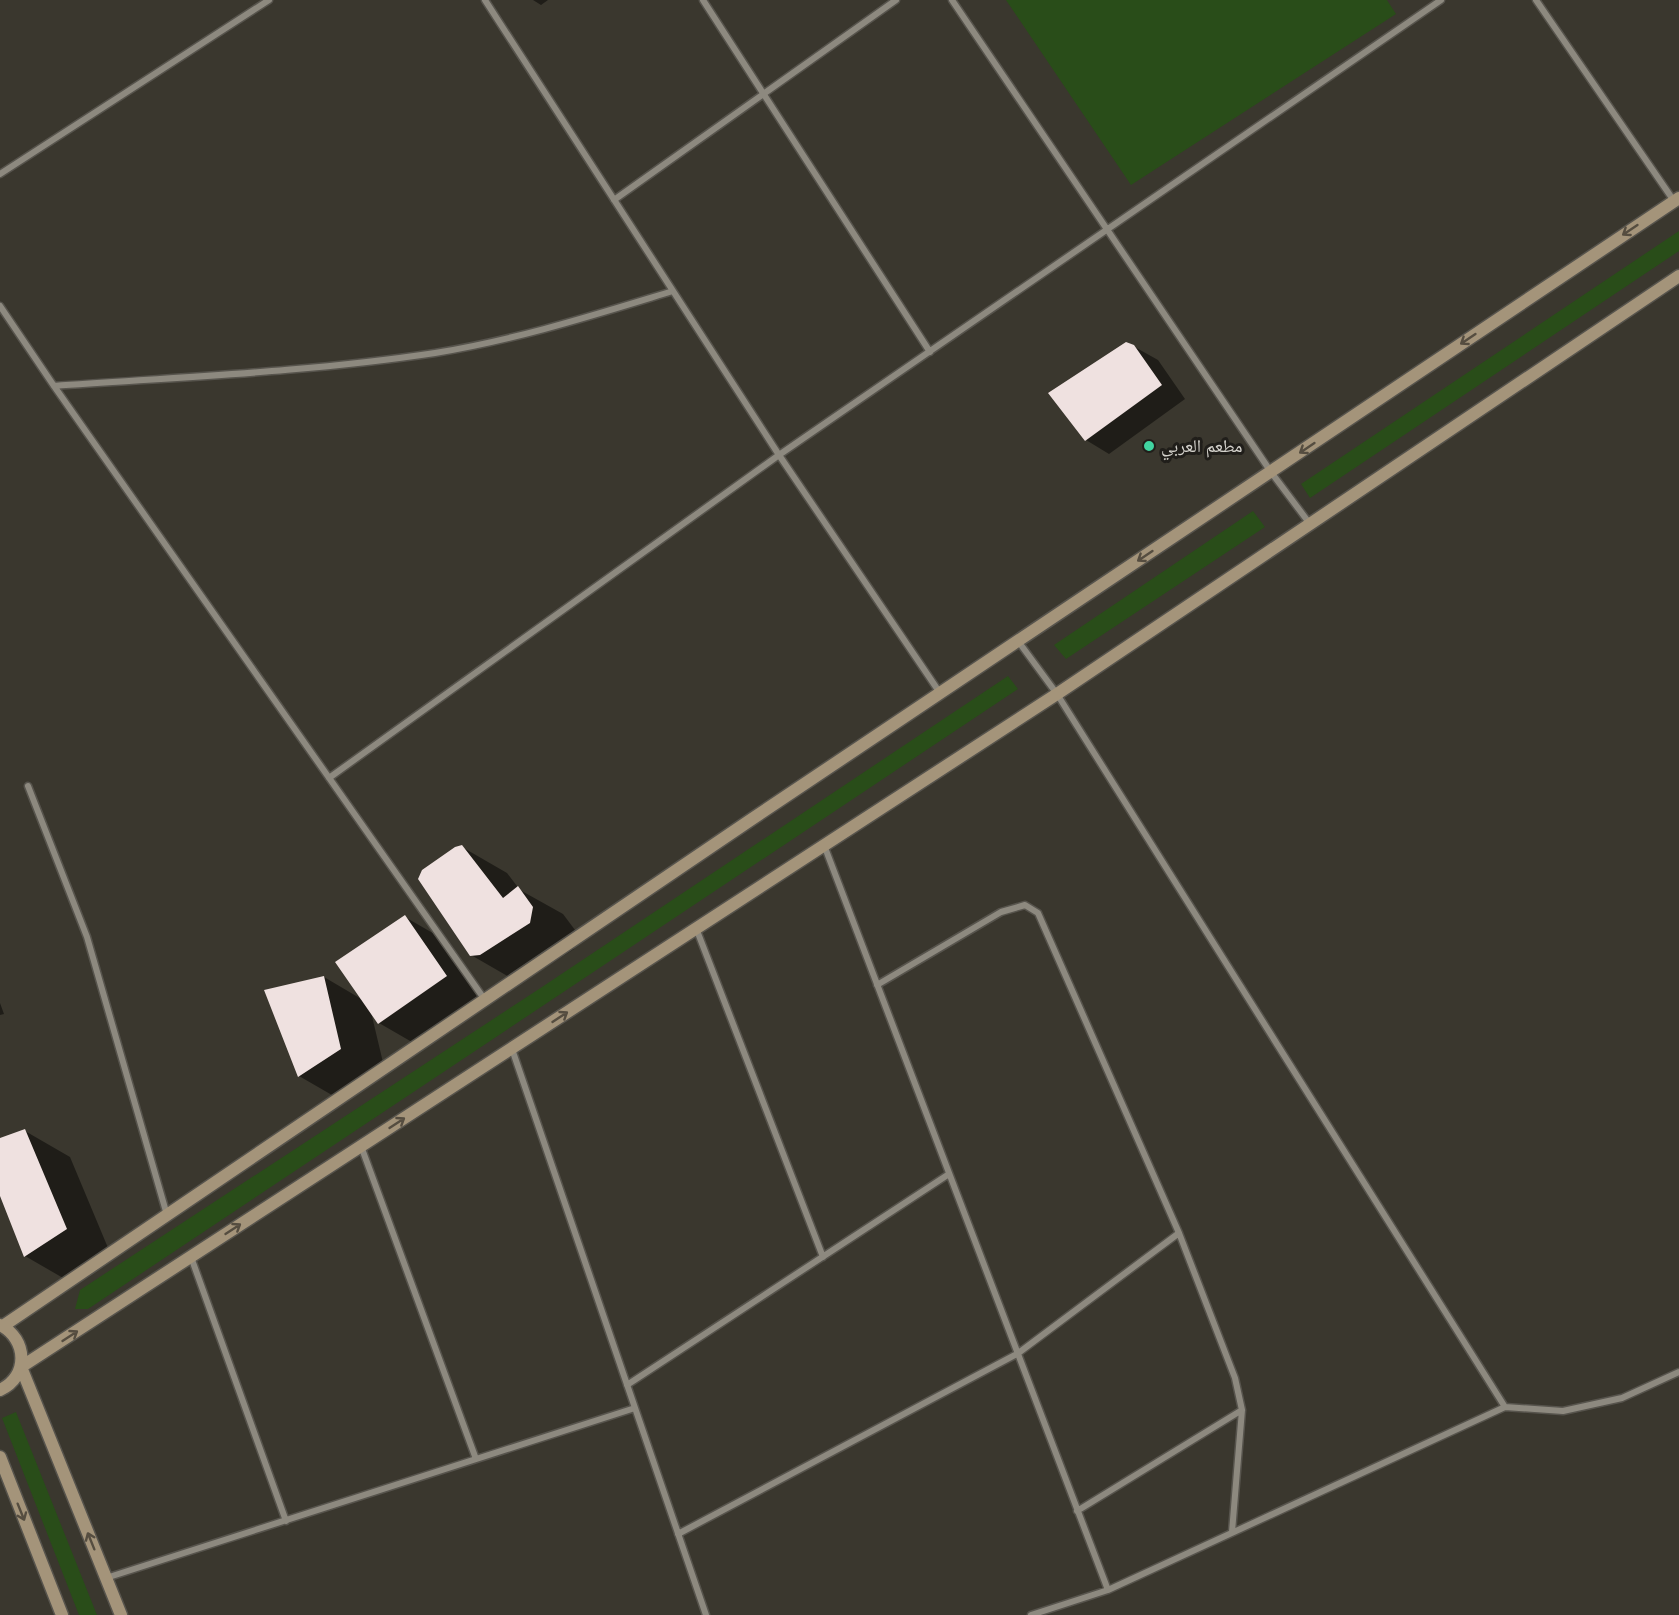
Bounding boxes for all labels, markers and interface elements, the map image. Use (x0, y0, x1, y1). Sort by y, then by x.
one-way arrow (1623, 224, 1639, 236)
one-way arrow (1461, 333, 1477, 345)
place label: مطعم العربي (1161, 435, 1242, 461)
marker: مطعم العربي (1142, 439, 1156, 453)
one-way arrow (1298, 441, 1315, 454)
one-way arrow (1137, 550, 1153, 562)
one-way arrow (551, 1011, 568, 1023)
one-way arrow (388, 1117, 405, 1129)
one-way arrow (225, 1223, 242, 1236)
one-way arrow (61, 1329, 78, 1342)
one-way arrow (17, 1502, 28, 1521)
one-way arrow (85, 1533, 96, 1551)

